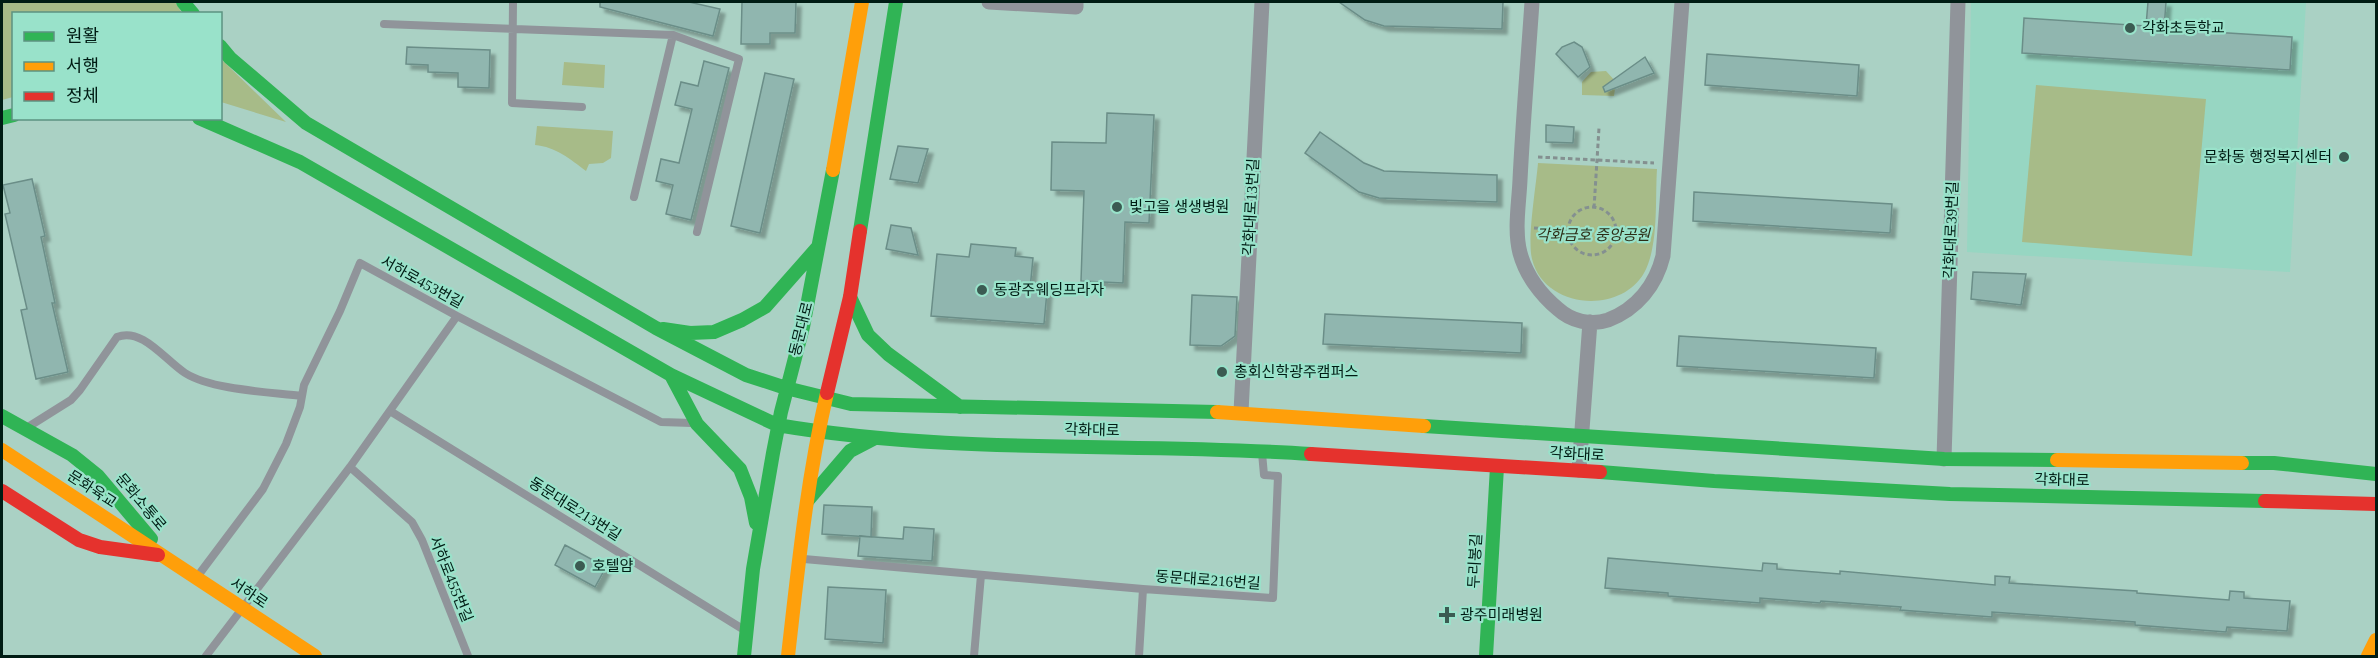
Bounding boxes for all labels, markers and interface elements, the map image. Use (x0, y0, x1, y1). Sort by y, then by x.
legend (12, 12, 222, 120)
place label: 각화초등학교 (2142, 19, 2225, 36)
marker: 각화초등학교 (2123, 21, 2137, 35)
text: 원활 (66, 26, 99, 46)
text: 서행 (66, 56, 99, 76)
text: 정체 (66, 86, 99, 106)
place label: 문화동 행정복지센터 (2204, 149, 2332, 165)
marker: 문화동 행정복지센터 (2337, 150, 2351, 164)
street label: 각화대로13번길 (1240, 158, 1262, 256)
street label: 각화대로39번길 (1941, 181, 1961, 279)
place label: 빛고을 생생병원 (1129, 199, 1229, 215)
marker: 빛고을 생생병원 (1110, 200, 1124, 214)
park label: 각화금호 중앙공원 (1536, 227, 1651, 243)
street label: 서하로453번길 (378, 253, 466, 311)
place label: 동광주웨딩프라자 (994, 282, 1105, 298)
marker: 동광주웨딩프라자 (975, 283, 989, 297)
street label: 동문대로 (787, 300, 815, 358)
place label: 총회신학광주캠퍼스 (1234, 363, 1358, 380)
marker: 총회신학광주캠퍼스 (1215, 365, 1229, 379)
street label: 각화대로 (1064, 422, 1120, 438)
street label: 각화대로 (1549, 445, 1605, 463)
street label: 문화육교 (64, 467, 120, 511)
street label: 문화소통로 (113, 470, 169, 534)
street label: 각화대로 (2034, 472, 2090, 488)
street label: 동문대로213번길 (526, 474, 624, 544)
street label: 두리봉길 (1466, 533, 1484, 589)
street label: 서하로455번길 (426, 534, 476, 624)
place label: 호텔얌 (592, 558, 634, 574)
marker: 호텔얌 (573, 559, 587, 573)
street label: 동문대로216번길 (1155, 568, 1261, 592)
street label: 서하로 (227, 575, 271, 611)
marker: 광주미래병원 (1438, 606, 1456, 624)
place label: 광주미래병원 (1460, 607, 1543, 623)

